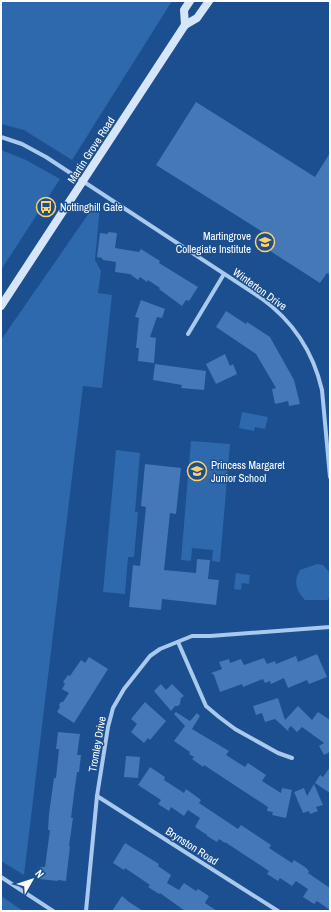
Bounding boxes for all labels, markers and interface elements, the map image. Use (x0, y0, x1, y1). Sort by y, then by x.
street label: Martin Grove Road (64, 114, 118, 186)
bus stop icon: Nottinghill Gate (35, 196, 57, 218)
place label: Nottinghill Gate (60, 200, 123, 214)
place label: Martingrove Collegiate Institute (176, 229, 251, 256)
school or university icon: Martingrove Collegiate Institute (254, 231, 276, 253)
street label: Winterton Drive (230, 265, 290, 313)
place label: Princess Margaret Junior School (211, 458, 285, 485)
school or university icon: Princess Margaret Junior School (186, 460, 208, 482)
street label: Tromley Drive (85, 715, 109, 773)
street label: Brynston Road (163, 824, 221, 868)
north arrow (12, 860, 52, 900)
text: N (32, 867, 47, 881)

